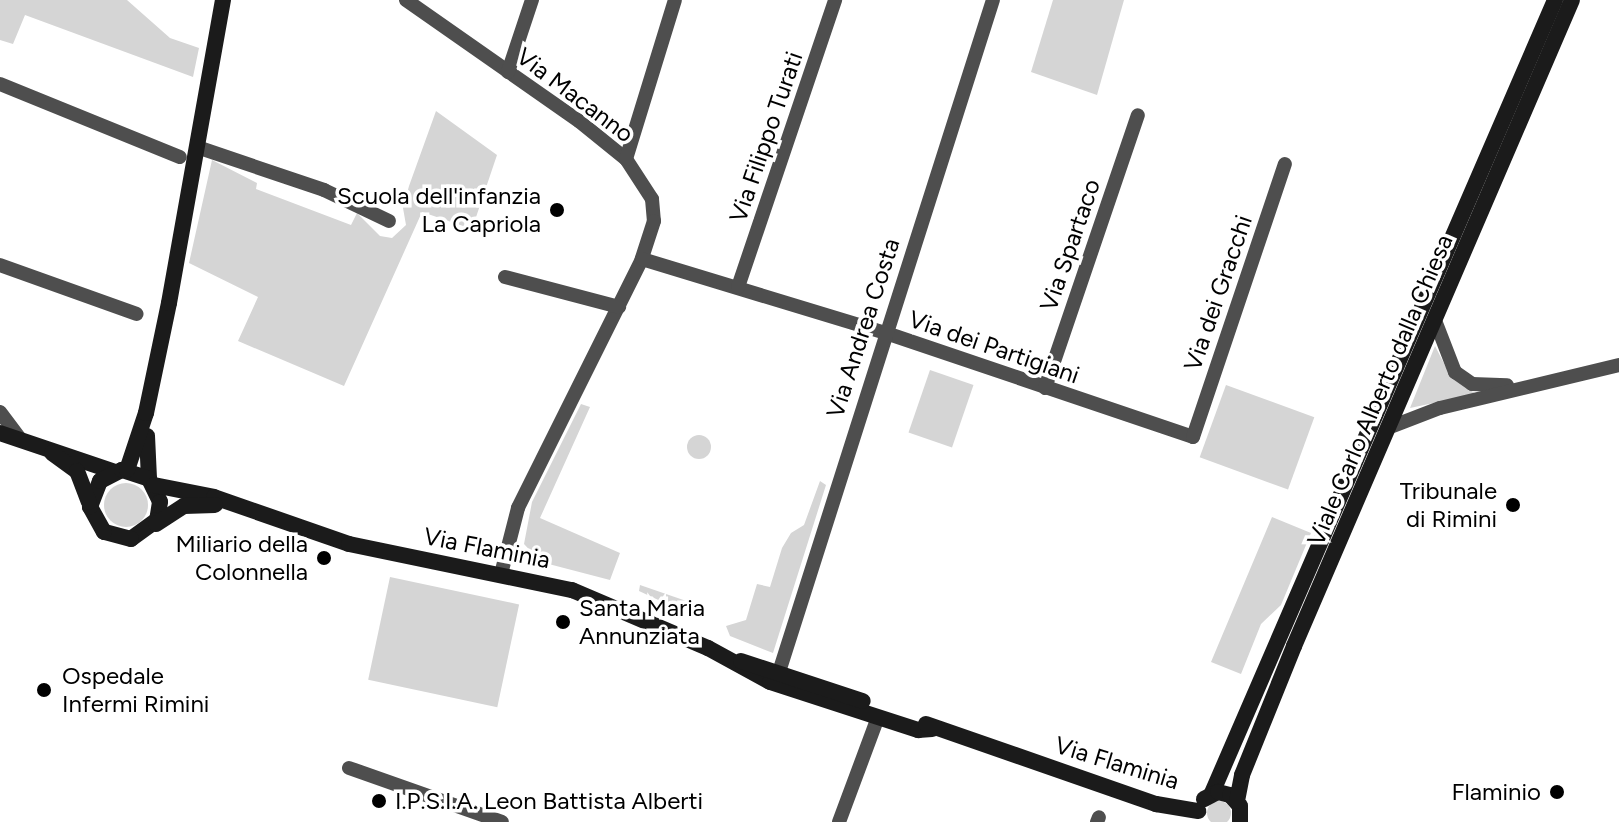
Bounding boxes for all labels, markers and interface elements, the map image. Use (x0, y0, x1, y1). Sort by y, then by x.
street label: Via Macanno (511, 42, 639, 148)
street label: Via Filippo Turati (723, 48, 809, 226)
street label: Via Spartaco (1034, 175, 1106, 315)
place label: Scuola dell'infanzia La Capriola (337, 182, 541, 238)
marker: Scuola dell'infanzia La Capriola (548, 201, 566, 219)
street label: Via dei Gracchi (1178, 211, 1258, 375)
street label: Viale Carlo Alberto dalla Chiesa (1301, 230, 1459, 550)
street label: Via Andrea Costa (820, 235, 906, 421)
street label: Via dei Partigiani (905, 304, 1083, 390)
place label: Tribunale di Rimini (1400, 477, 1497, 533)
marker: Tribunale di Rimini (1504, 496, 1522, 514)
street label: Via Flaminia (421, 522, 553, 574)
place label: Miliario della Colonnella (176, 530, 308, 586)
marker: Miliario della Colonnella (315, 549, 333, 567)
place label: Santa Maria Annunziata (579, 594, 705, 650)
marker: Santa Maria Annunziata (554, 613, 572, 631)
place label: Ospedale Infermi Rimini (62, 662, 209, 718)
marker: Ospedale Infermi Rimini (33, 679, 55, 701)
street label: Via Flaminia (1052, 731, 1182, 795)
place label: Flaminio (1452, 778, 1541, 806)
marker: Flaminio (1548, 783, 1566, 801)
place label: I.P.S.I.A. Leon Battista Alberti (395, 787, 703, 815)
marker: I.P.S.I.A. Leon Battista Alberti (370, 792, 388, 810)

